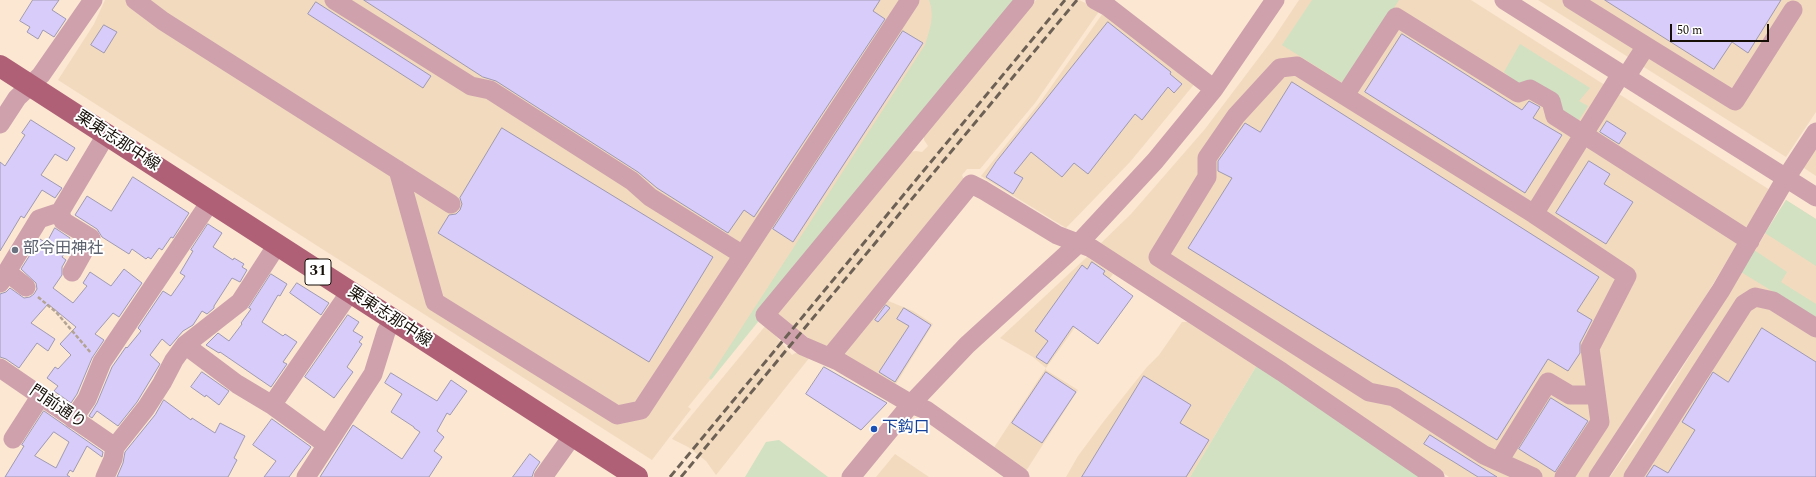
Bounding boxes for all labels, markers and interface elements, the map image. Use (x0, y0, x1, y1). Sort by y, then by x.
scale bar (1672, 16, 1771, 42)
text: 50 m (1677, 21, 1702, 40)
street label: 栗東志那中線 (72, 108, 162, 176)
place label: 部令田神社 (23, 240, 103, 260)
marker: 部令田神社 (10, 245, 20, 255)
road number: 31 (305, 259, 331, 285)
street label: 栗東志那中線 (344, 284, 434, 352)
street label: 門前通り (25, 382, 89, 434)
place label: 下鈎口 (882, 419, 930, 439)
marker: 下鈎口 (869, 424, 879, 434)

